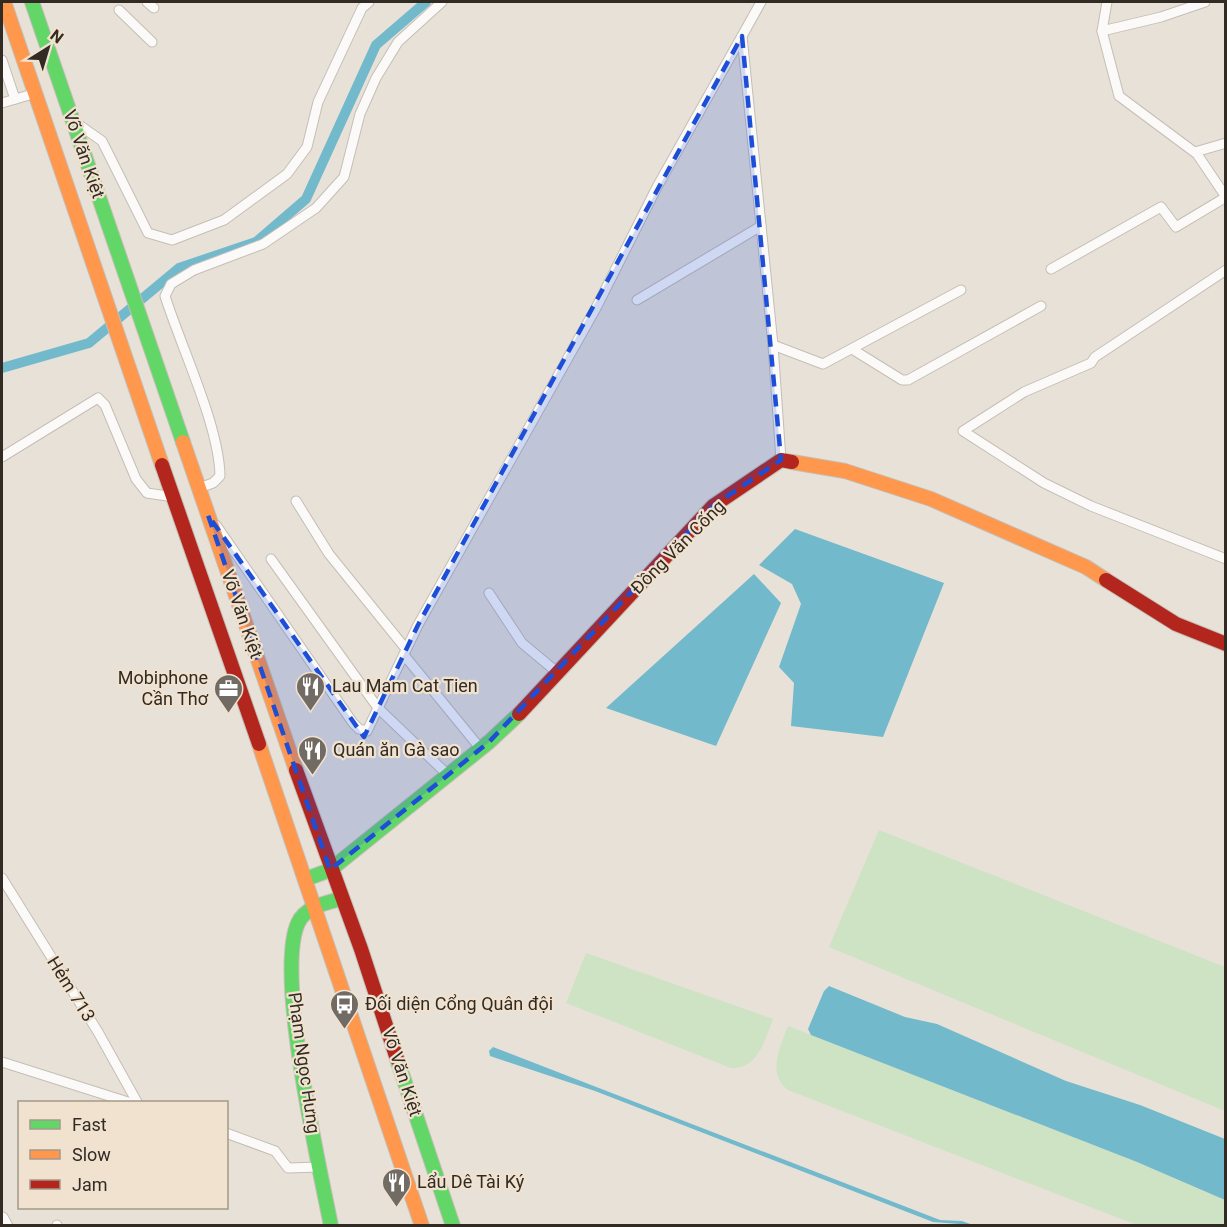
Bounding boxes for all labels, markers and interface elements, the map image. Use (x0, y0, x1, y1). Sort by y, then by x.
north arrow (18, 18, 78, 78)
text: N (46, 25, 67, 47)
street label: Võ Văn Kiệt (60, 107, 109, 201)
street label: Đồng Văn Cống (626, 495, 729, 598)
street label: Võ Văn Kiệt (218, 567, 267, 661)
place label: Mobiphone Cần Thơ (118, 667, 209, 709)
restaurant icon: Lau Mam Cat Tien (295, 670, 327, 712)
office icon: Mobiphone Cần Thơ (213, 672, 245, 714)
place label: Lau Mam Cat Tien (332, 675, 478, 696)
restaurant icon: Quán ăn Gà sao (296, 734, 328, 776)
place label: Quán ăn Gà sao (333, 739, 460, 760)
street label: Hẻm 713 (43, 952, 100, 1025)
bus stop icon: Đối diện Cổng Quân đội (328, 988, 360, 1030)
street label: Phạm Ngọc Hưng (284, 991, 325, 1135)
place label: Đối diện Cổng Quân đội (365, 993, 553, 1014)
street label: Võ Văn Kiệt (378, 1025, 427, 1119)
legend (18, 1101, 228, 1209)
text: Fast (72, 1114, 107, 1135)
text: Slow (72, 1144, 111, 1165)
restaurant icon: Lẩu Dê Tài Ký (380, 1166, 412, 1208)
place label: Lẩu Dê Tài Ký (417, 1171, 525, 1192)
text: Jam (72, 1174, 108, 1195)

